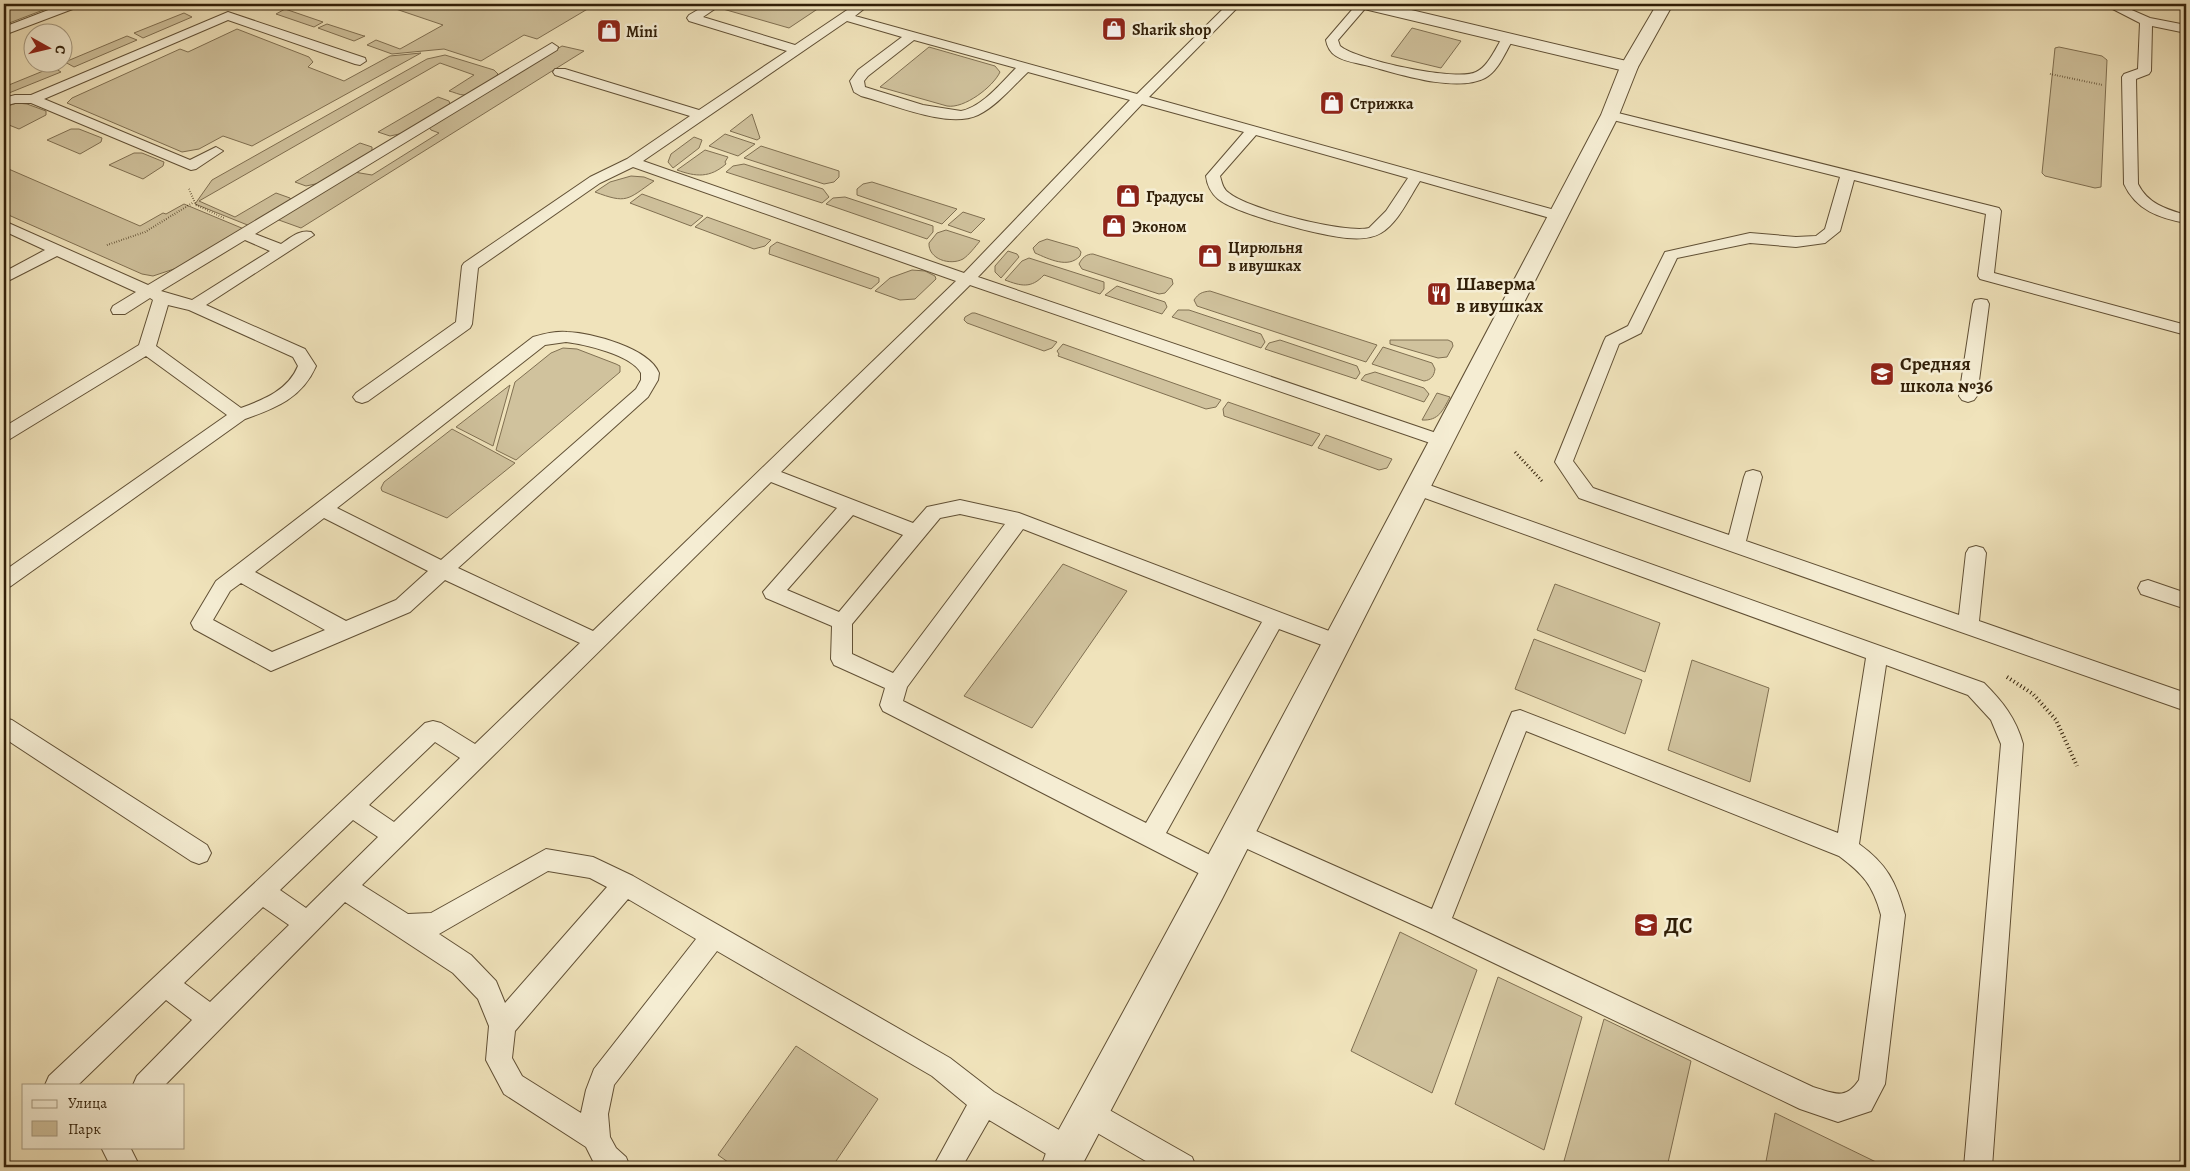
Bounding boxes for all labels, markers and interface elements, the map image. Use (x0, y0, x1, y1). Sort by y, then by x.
shop icon: Sharik shop (1101, 16, 1127, 42)
shop icon: Mini (596, 18, 622, 44)
place label: Sharik shop (1132, 19, 1212, 41)
place label: Mini (626, 21, 658, 43)
north arrow (22, 22, 72, 72)
text: С (50, 44, 70, 56)
shop icon: Стрижка (1319, 90, 1345, 116)
place label: Стрижка (1350, 93, 1414, 115)
shop icon: Градусы (1115, 183, 1141, 209)
place label: Градусы (1146, 186, 1204, 208)
shop icon: Эконом (1101, 213, 1127, 239)
place label: Эконом (1132, 216, 1187, 238)
place label: Цирюльня в ивушках (1228, 237, 1303, 277)
shop icon: Цирюльня в ивушках (1197, 243, 1223, 269)
place label: Шаверма в ивушках (1456, 271, 1543, 319)
restaurant icon: Шаверма в ивушках (1426, 281, 1452, 307)
place label: Средняя школа №36 (1900, 351, 1993, 399)
school or university icon: Средняя школа №36 (1869, 361, 1895, 387)
place label: ДС (1664, 911, 1693, 941)
school or university icon: ДС (1633, 912, 1659, 938)
legend (22, 1084, 185, 1148)
text: Улица (68, 1093, 107, 1113)
text: Парк (68, 1119, 101, 1139)

